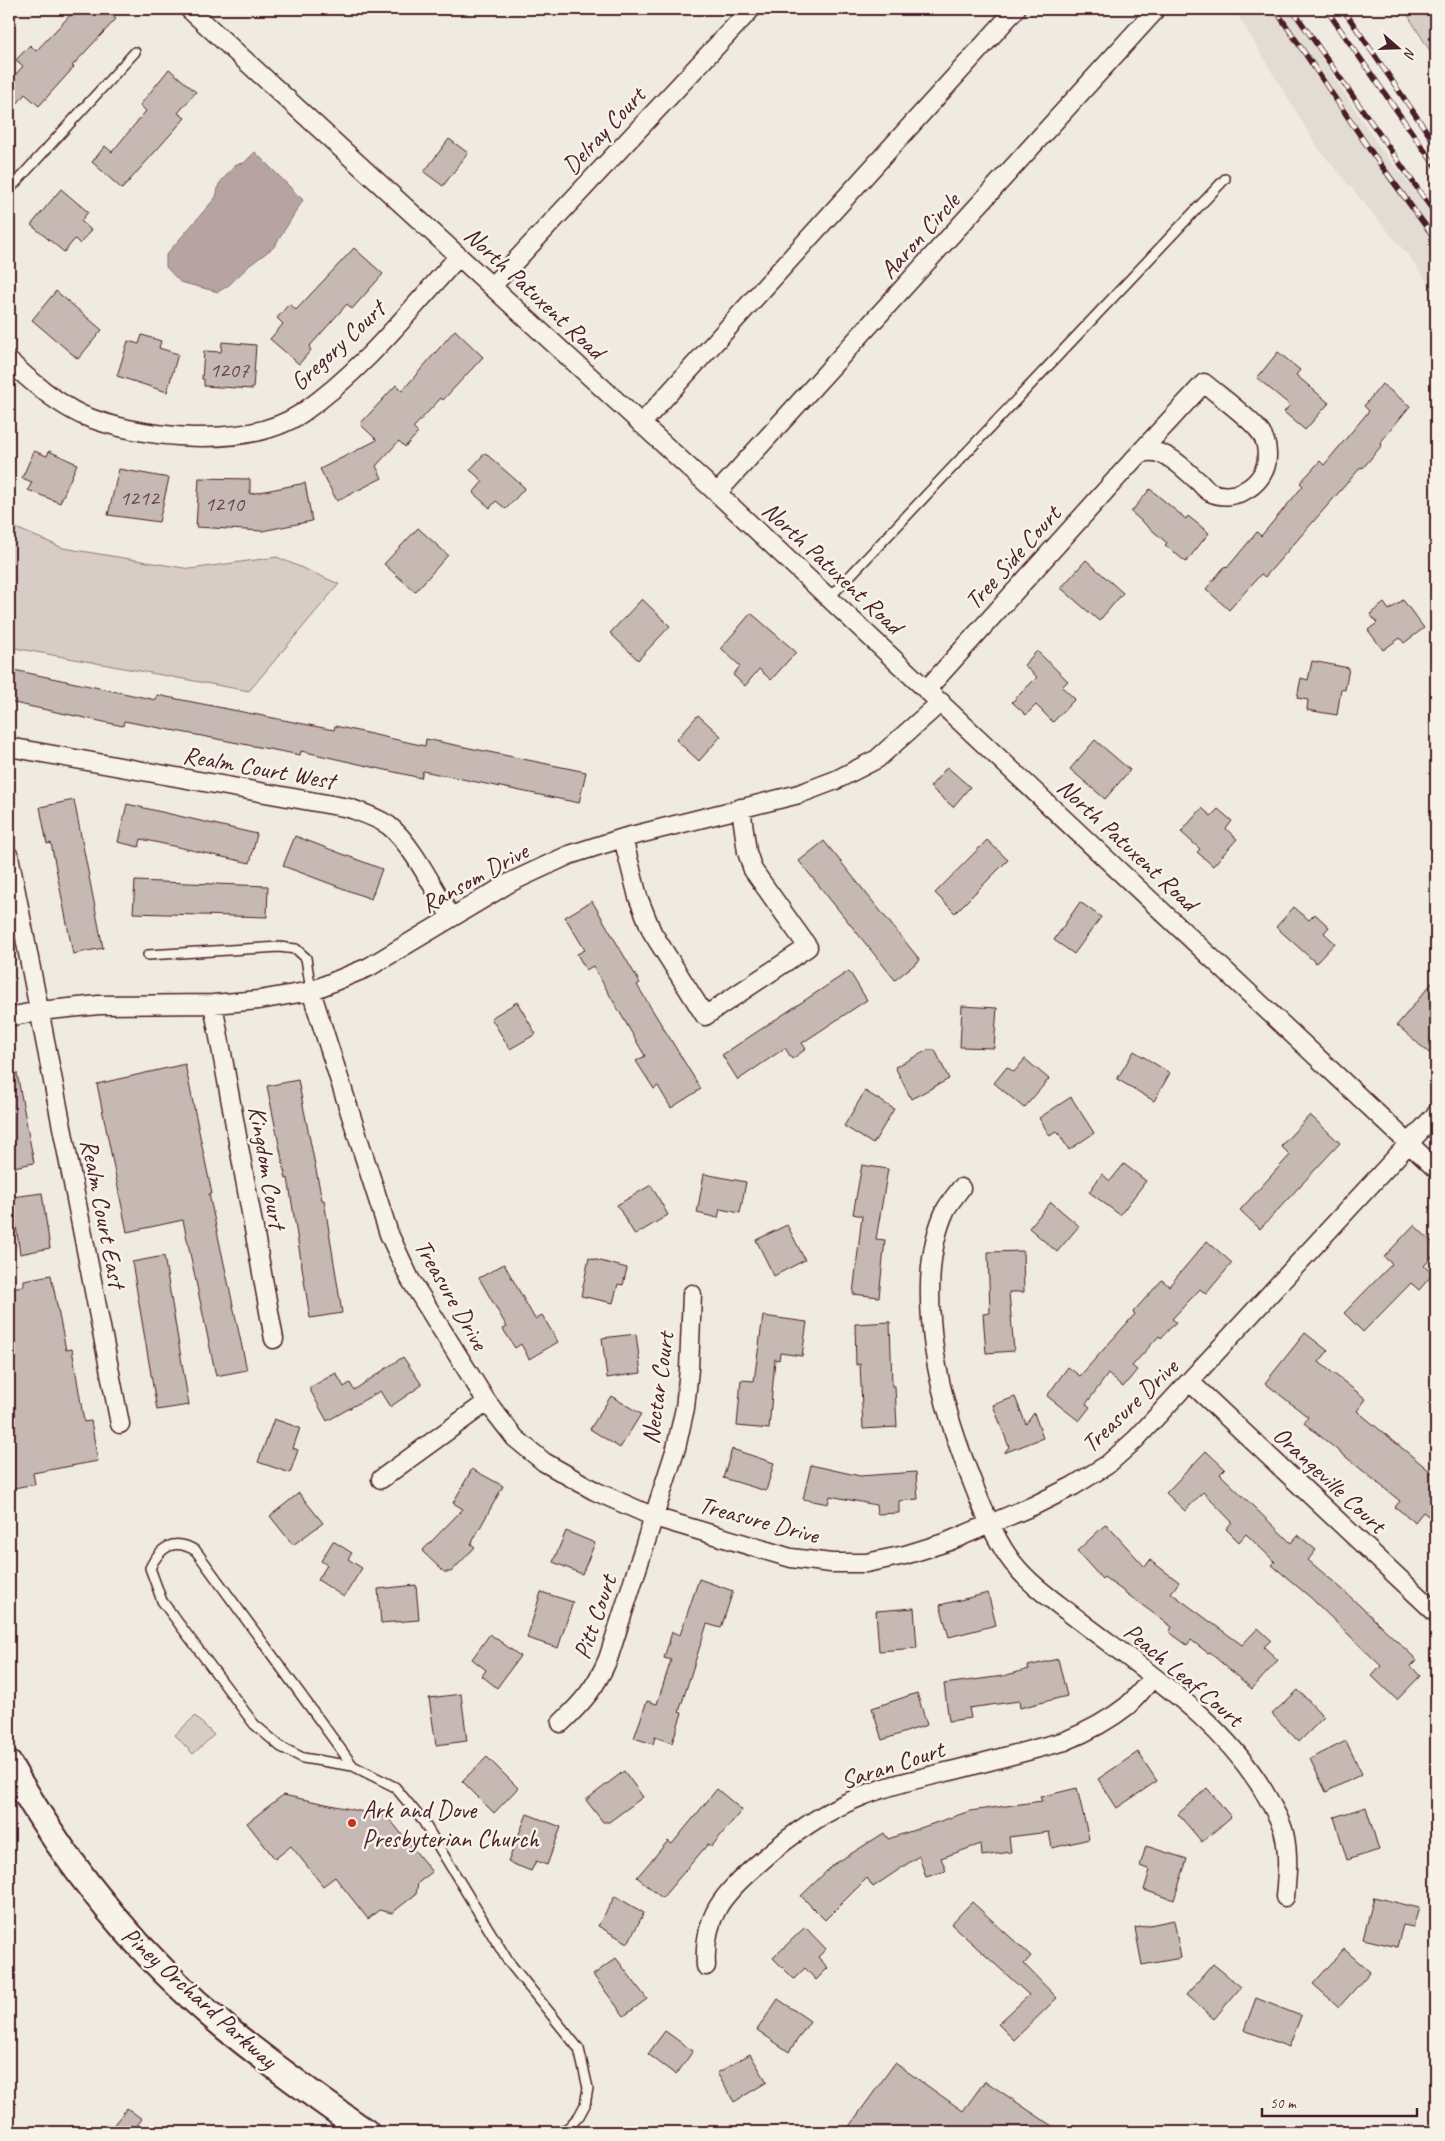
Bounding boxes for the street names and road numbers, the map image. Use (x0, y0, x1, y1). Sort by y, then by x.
street label: Delray Court (555, 78, 654, 181)
street label: Aaron Circle (873, 184, 968, 286)
street label: North Patuxent Road (457, 219, 614, 369)
street label: Gregory Court (284, 291, 394, 398)
street label: North Patuxent Road (755, 494, 912, 644)
street label: Tree Side Court (958, 497, 1070, 616)
street label: Realm Court West (181, 739, 341, 798)
street label: North Patuxent Road (1050, 771, 1207, 921)
street label: Ransom Drive (415, 834, 535, 920)
street label: Kingdom Court (241, 1104, 294, 1234)
street label: Realm Court East (73, 1136, 134, 1294)
street label: Treasure Drive (407, 1234, 497, 1357)
street label: Nectar Court (634, 1327, 682, 1446)
street label: Treasure Drive (1075, 1350, 1186, 1460)
street label: Orangeville Court (1266, 1419, 1395, 1542)
street label: Treasure Drive (696, 1489, 824, 1552)
street label: Pitt Court (566, 1569, 625, 1663)
street label: Peach Leaf Court (1117, 1616, 1252, 1736)
street label: Saran Court (837, 1732, 951, 1797)
street label: Piney Orchard Parkway (115, 1920, 285, 2077)

